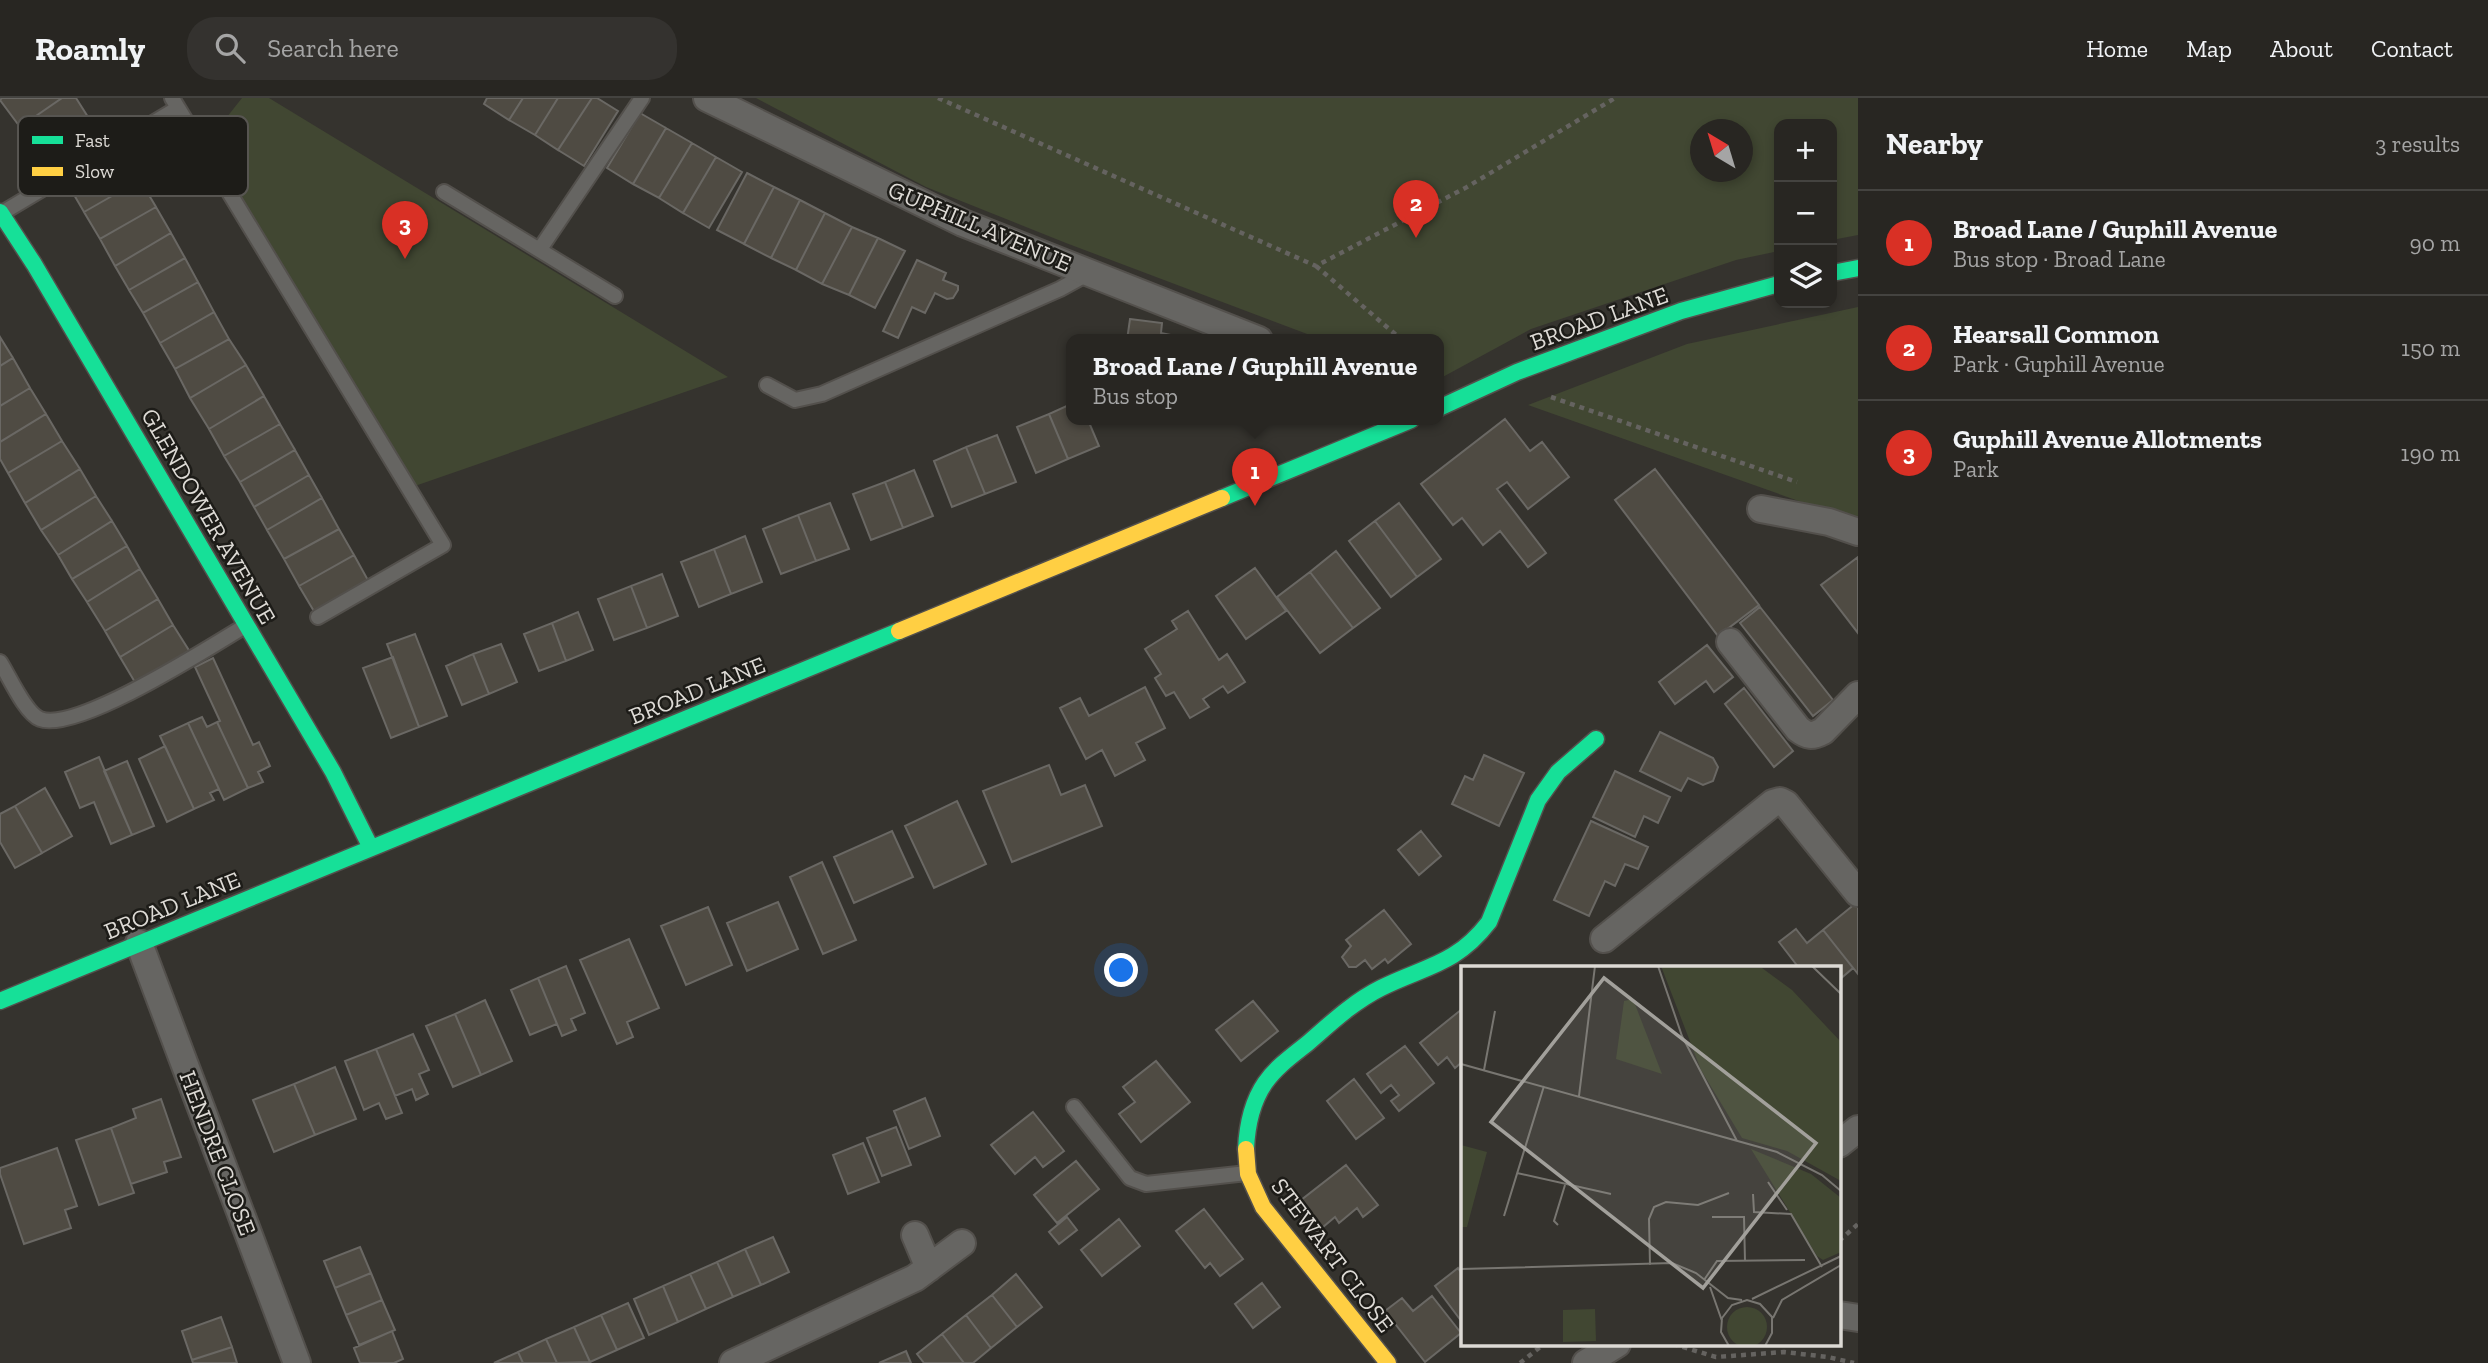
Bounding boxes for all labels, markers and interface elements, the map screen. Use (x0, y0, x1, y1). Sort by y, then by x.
search box (187, 17, 677, 80)
text: Roamly (35, 29, 145, 68)
icon: search (211, 29, 249, 67)
text: Search here (267, 32, 399, 64)
text: Home (2086, 34, 2148, 63)
text: Map (2186, 34, 2232, 63)
text: About (2270, 34, 2333, 63)
text: Contact (2371, 34, 2453, 63)
legend (18, 116, 248, 196)
north arrow (1690, 119, 1753, 182)
map controls (1774, 119, 1837, 308)
button: + (1774, 119, 1837, 182)
text: Nearby (1886, 126, 1983, 162)
text: Fast (75, 129, 110, 152)
text: 3 results (2375, 130, 2460, 158)
text: Slow (75, 160, 115, 183)
street label: GUPHILL AVENUE (884, 174, 1076, 278)
pin: 2 (1393, 180, 1439, 238)
button: − (1774, 182, 1837, 245)
pin: 3 (382, 201, 428, 259)
text: Broad Lane / Guphill Avenue (1953, 213, 2277, 245)
text: 1 (1904, 229, 1914, 257)
text: 90 m (2409, 229, 2460, 257)
button: layers (1774, 245, 1837, 308)
text: Bus stop · Broad Lane (1953, 245, 2166, 273)
street label: BROAD LANE (1526, 280, 1672, 356)
text: Hearsall Common (1953, 318, 2159, 350)
popup (1066, 334, 1444, 425)
text: 2 (1903, 334, 1915, 362)
text: 150 m (2401, 334, 2460, 362)
text: Broad Lane / Guphill Avenue (1093, 350, 1417, 382)
text: Park · Guphill Avenue (1953, 350, 2165, 378)
text: Bus stop (1093, 382, 1178, 410)
street label: GLENDOWER AVENUE (135, 403, 283, 629)
text: Guphill Avenue Allotments (1953, 423, 2262, 455)
text: 3 (1903, 439, 1915, 467)
text: 190 m (2401, 439, 2460, 467)
pin: 1 (1232, 448, 1278, 506)
text: Park (1953, 455, 1999, 483)
street label: BROAD LANE (625, 650, 769, 730)
street label: BROAD LANE (100, 865, 244, 945)
your location (1104, 953, 1138, 987)
inset map (1461, 966, 1840, 1346)
street label: HENDRE CLOSE (173, 1067, 263, 1239)
street label: STEWART CLOSE (1265, 1172, 1401, 1338)

